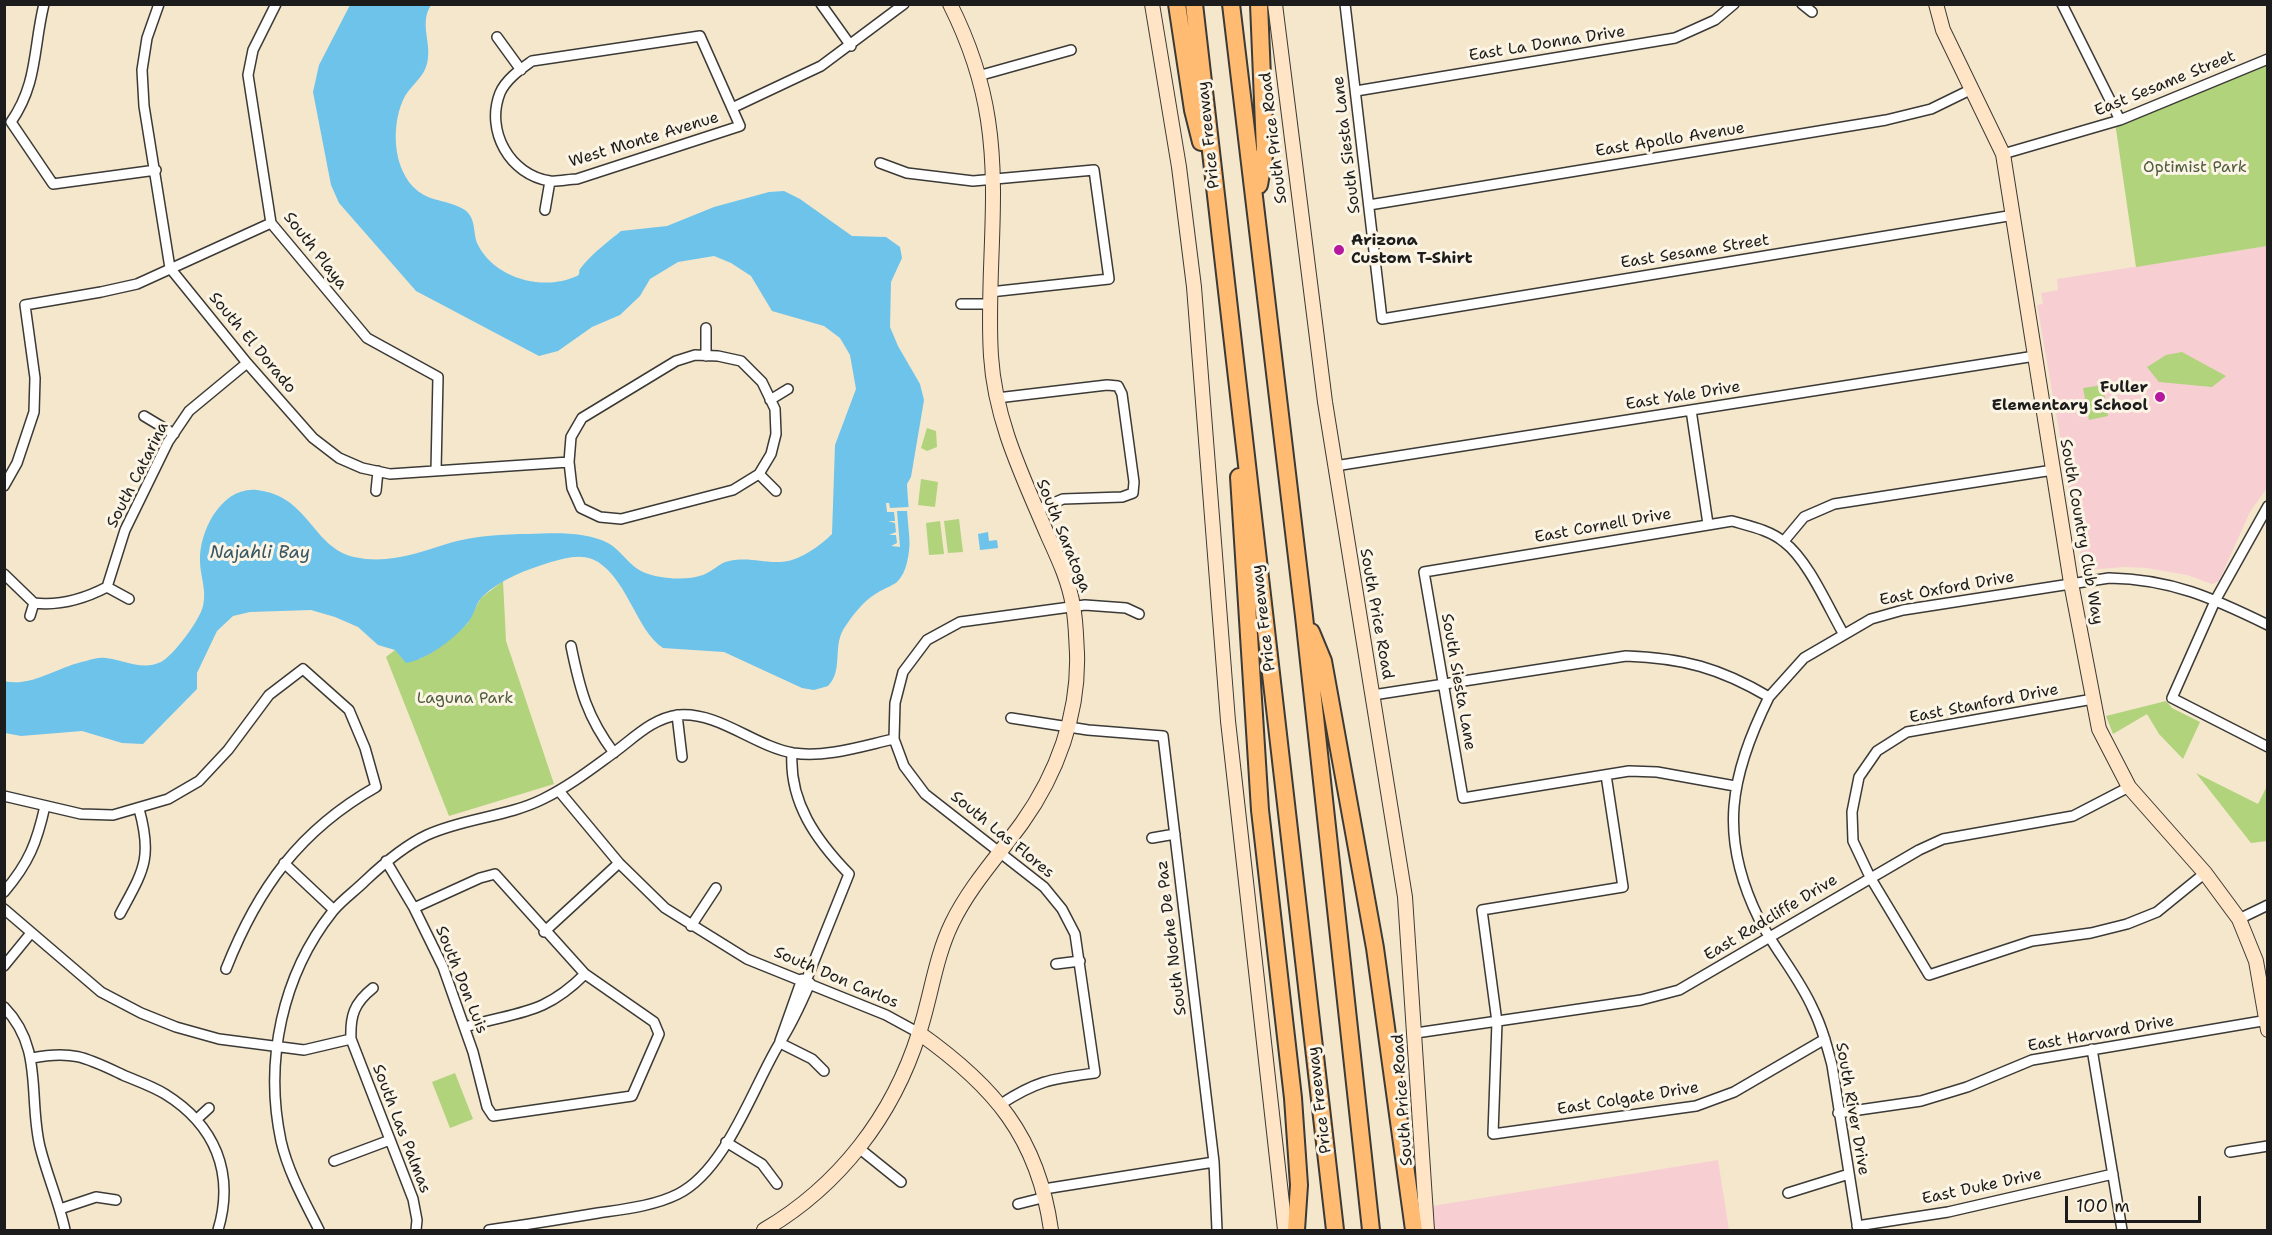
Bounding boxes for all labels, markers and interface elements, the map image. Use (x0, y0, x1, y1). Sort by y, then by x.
street label: East La Donna Drive (1468, 22, 1626, 66)
street label: East Sesame Street (2092, 47, 2238, 121)
street label: South Price Road (1256, 71, 1292, 205)
street label: South Siesta Lane (1329, 75, 1365, 215)
street label: Price Freeway (1194, 80, 1224, 190)
street label: West Monte Avenue (567, 108, 721, 172)
street label: East Apollo Avenue (1594, 119, 1746, 161)
park label: Optimist Park (2143, 158, 2247, 178)
street label: South Playa (279, 209, 351, 293)
place label: Arizona Custom T-Shirt (1351, 231, 1473, 269)
street label: East Sesame Street (1619, 231, 1771, 273)
marker: Arizona Custom T-Shirt (1332, 243, 1346, 257)
street label: South El Dorado (204, 289, 300, 397)
street label: East Yale Drive (1624, 377, 1742, 415)
place label: Fuller Elementary School (1992, 378, 2148, 416)
marker: Fuller Elementary School (2153, 390, 2167, 404)
street label: South Catarina (103, 419, 173, 531)
street label: South Country Club Way (2055, 438, 2107, 626)
street label: South Saratoga (1032, 477, 1094, 595)
street label: East Cornell Drive (1533, 505, 1673, 547)
water label: Najahli Bay (210, 542, 310, 564)
street label: South Price Road (1355, 547, 1397, 681)
street label: Price Freeway (1248, 563, 1280, 673)
street label: East Oxford Drive (1878, 568, 2016, 610)
street label: South Siesta Lane (1437, 612, 1479, 752)
street label: East Stanford Drive (1908, 680, 2060, 728)
park label: Laguna Park (417, 689, 513, 709)
street label: South Las Flores (946, 787, 1058, 883)
street label: South Noche De Paz (1153, 859, 1191, 1017)
street label: East Radcliffe Drive (1701, 871, 1841, 965)
street label: South Don Luis (431, 923, 491, 1037)
street label: South Don Carlos (771, 943, 901, 1013)
street label: East Harvard Drive (2026, 1012, 2176, 1056)
street label: South Price Road (1389, 1033, 1417, 1167)
street label: South River Drive (1831, 1041, 1873, 1177)
street label: Price Freeway (1304, 1045, 1336, 1155)
street label: South Las Palmas (368, 1062, 434, 1196)
street label: East Colgate Drive (1556, 1078, 1700, 1120)
street label: East Duke Drive (1920, 1165, 2044, 1209)
scale bar (2068, 1184, 2204, 1222)
text: 100 m (2076, 1194, 2130, 1218)

